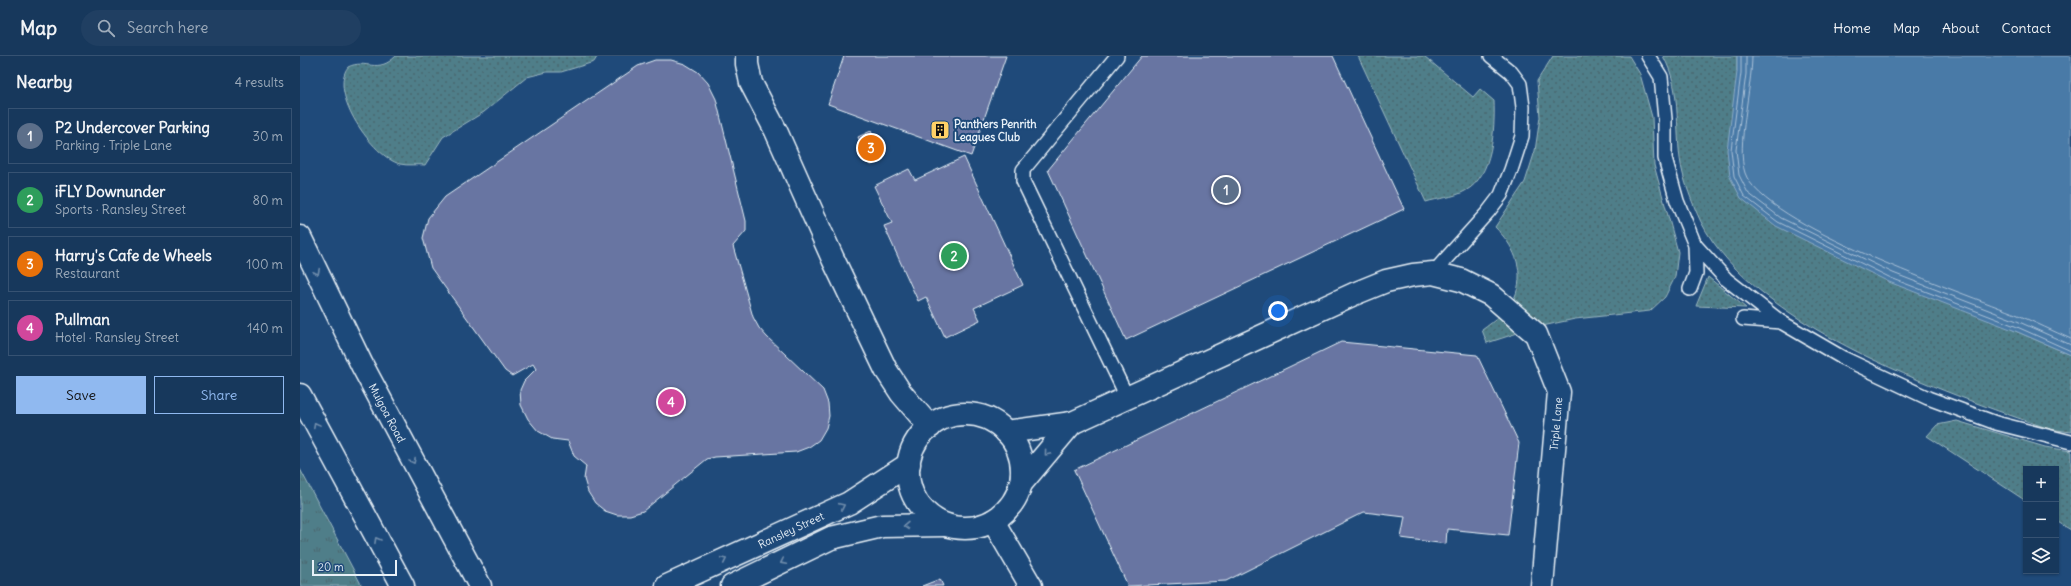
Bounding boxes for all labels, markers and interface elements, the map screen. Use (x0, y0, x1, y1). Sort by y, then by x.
search box (81, 10, 361, 46)
text: Map (20, 16, 57, 40)
icon: search (95, 17, 117, 39)
text: Search here (127, 18, 208, 37)
text: Home (1833, 19, 1871, 37)
text: Map (1893, 19, 1920, 37)
text: About (1942, 19, 1980, 37)
text: Contact (2002, 19, 2051, 37)
text: Nearby (16, 71, 72, 93)
text: 4 results (235, 74, 284, 91)
place label: Panthers Penrith Leagues Club (954, 117, 1037, 145)
text: P2 Undercover Parking (55, 118, 210, 137)
building icon: Panthers Penrith Leagues Club (929, 119, 951, 141)
text: 1 (27, 128, 33, 145)
text: 30 m (253, 128, 283, 145)
pin: 3 (858, 133, 884, 163)
text: Parking · Triple Lane (55, 137, 172, 154)
pin: 1 (1213, 175, 1239, 205)
text: iFLY Downunder (55, 182, 165, 201)
text: 2 (26, 192, 34, 209)
text: 80 m (252, 192, 283, 209)
text: Sports · Ransley Street (55, 201, 186, 218)
pin: 2 (941, 241, 967, 271)
text: Harry's Cafe de Wheels (55, 246, 212, 265)
text: 3 (26, 256, 34, 273)
text: 100 m (246, 256, 283, 273)
text: Restaurant (55, 265, 120, 282)
one-way arrow (312, 267, 320, 275)
your location (1268, 301, 1288, 321)
text: Pullman (55, 310, 110, 329)
text: 4 (26, 320, 34, 337)
text: 140 m (247, 320, 283, 337)
text: Hotel · Ransley Street (55, 329, 179, 346)
button: Save (16, 376, 146, 414)
button: Share (154, 376, 284, 414)
street label: Mulgoa Road (366, 381, 409, 445)
pin: 4 (658, 387, 684, 417)
street label: Triple Lane (1547, 397, 1565, 451)
one-way arrow (313, 422, 320, 429)
one-way arrow (1045, 448, 1052, 455)
one-way arrow (408, 457, 416, 464)
map controls (2023, 466, 2059, 574)
button: + (2023, 466, 2059, 502)
button: − (2023, 502, 2059, 538)
one-way arrow (838, 503, 846, 511)
street label: Ransley Street (756, 508, 826, 551)
one-way arrow (903, 522, 909, 530)
one-way arrow (374, 536, 382, 544)
button: layers (2023, 538, 2059, 574)
one-way arrow (720, 557, 728, 565)
one-way arrow (779, 557, 787, 565)
scale bar (312, 558, 397, 577)
text: 20 m (318, 560, 344, 574)

